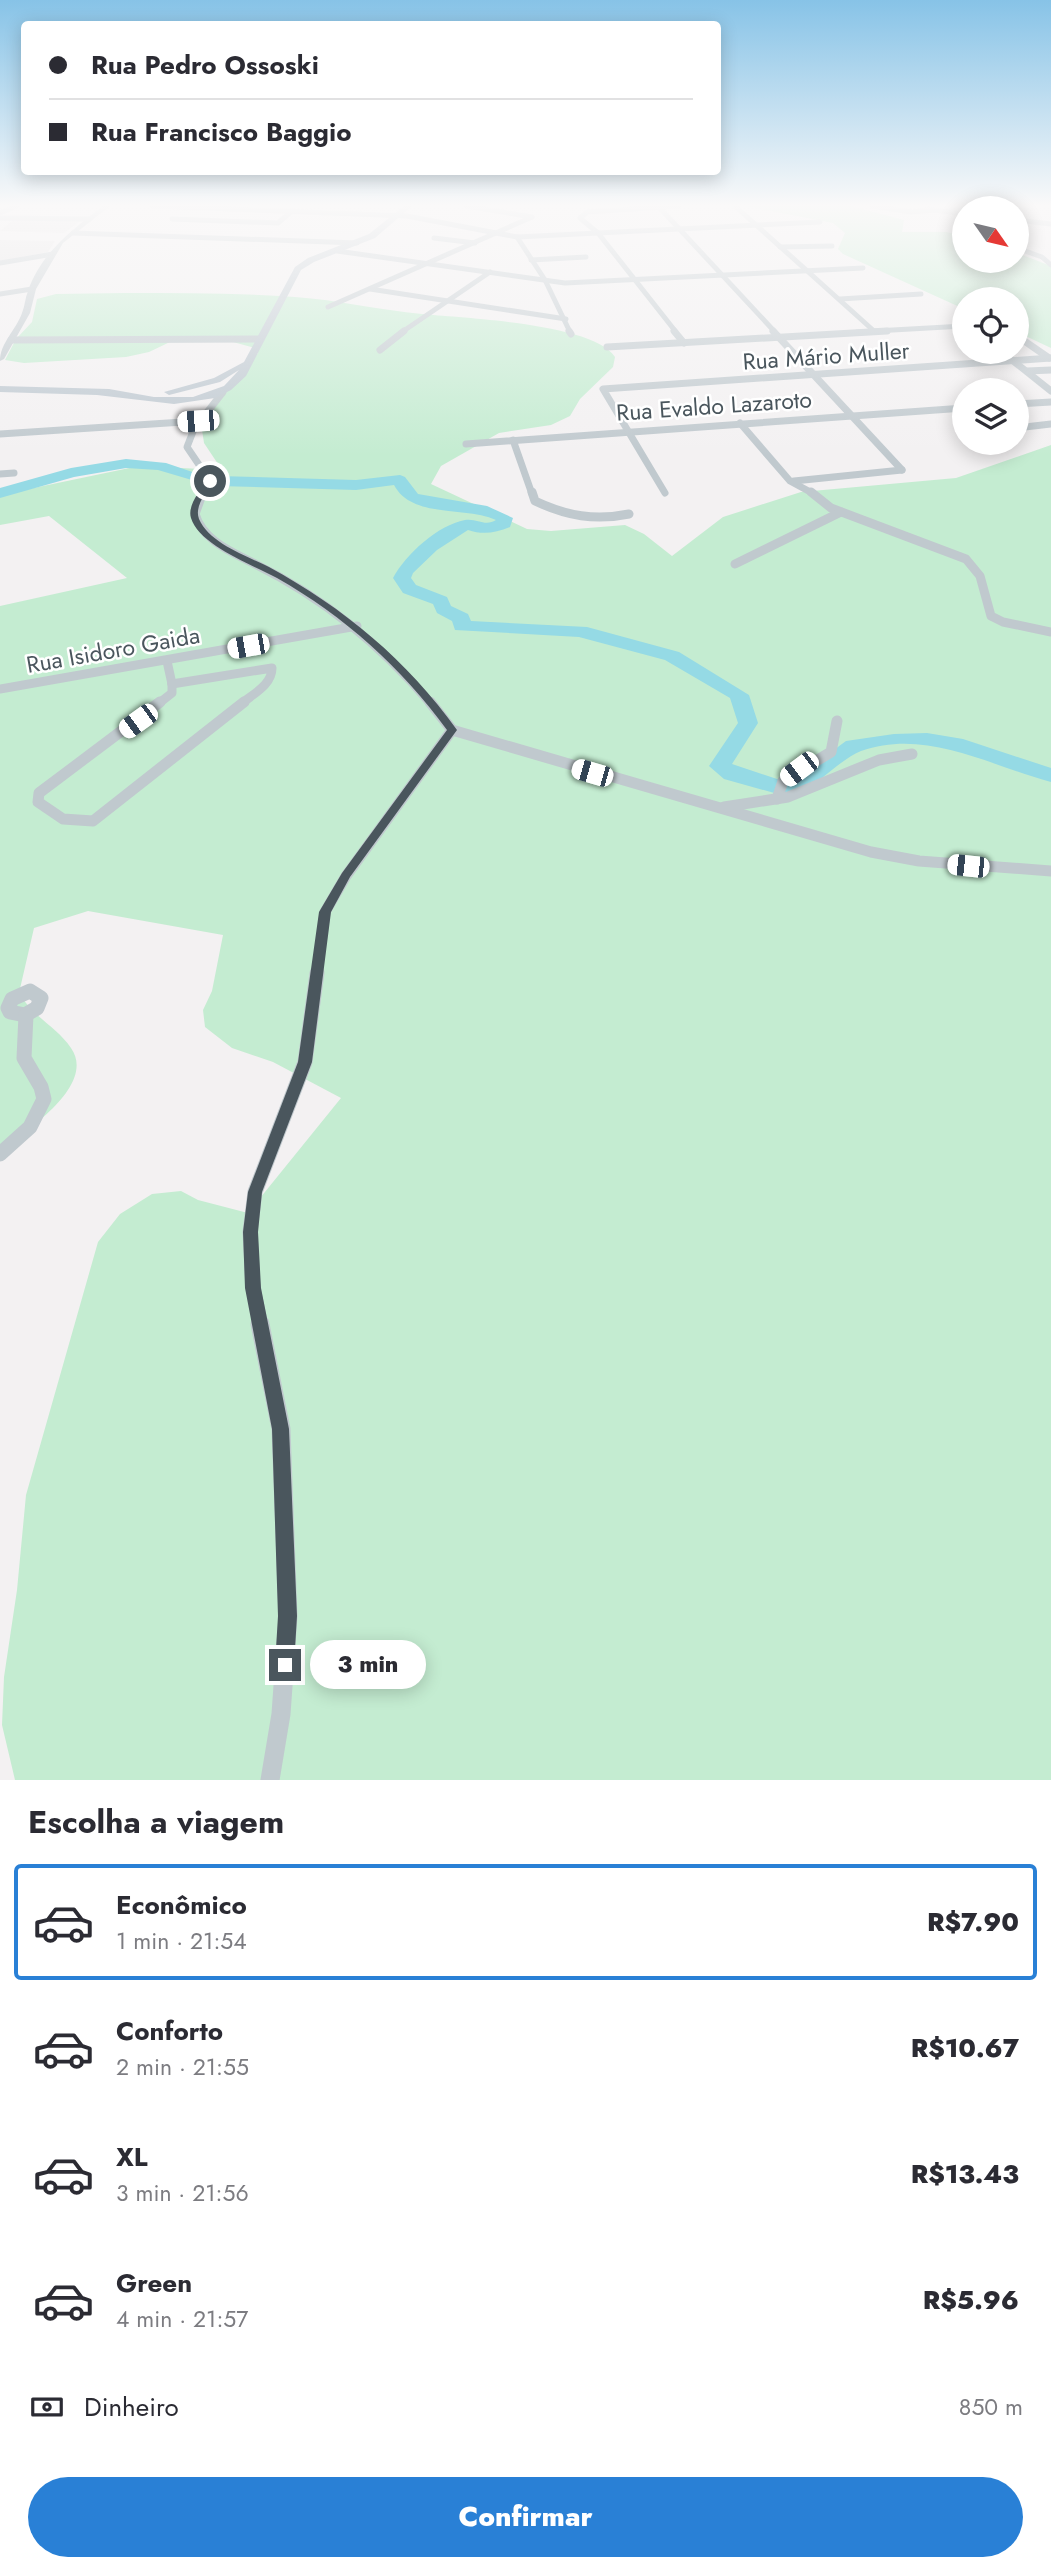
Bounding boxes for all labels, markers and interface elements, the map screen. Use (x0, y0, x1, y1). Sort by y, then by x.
text: Rua Pedro Ossoski (91, 46, 319, 84)
text: Rua Francisco Baggio (91, 113, 351, 151)
north arrow (952, 196, 1029, 273)
map controls (952, 196, 1029, 455)
button: locate (952, 287, 1029, 364)
street label: Rua Mário Muller (741, 333, 911, 379)
button: layers (952, 378, 1029, 455)
street label: Rua Evaldo Lazaroto (615, 382, 813, 430)
car (177, 409, 220, 433)
route start (194, 465, 226, 497)
street label: Rua Isidoro Gaida (24, 618, 202, 682)
car (226, 632, 271, 660)
car (115, 700, 162, 742)
car (776, 748, 823, 790)
car (569, 757, 616, 789)
car (947, 853, 990, 879)
callout: 3 min (310, 1640, 425, 1690)
text: 3 min (338, 1647, 398, 1681)
route end (269, 1649, 301, 1681)
text: Escolha a viagem (28, 1799, 284, 1845)
text: Econômico (116, 1886, 247, 1924)
icon: car (32, 1891, 95, 1954)
text: R$7.90 (927, 1903, 1019, 1941)
text: 1 min · 21:54 (116, 1924, 247, 1958)
text: Conforto (116, 2012, 223, 2050)
icon: car (32, 2017, 95, 2080)
text: R$10.67 (911, 2029, 1019, 2067)
text: 2 min · 21:55 (116, 2050, 249, 2084)
text: XL (116, 2138, 148, 2176)
icon: car (32, 2143, 95, 2206)
text: R$13.43 (911, 2155, 1019, 2193)
text: 3 min · 21:56 (116, 2176, 249, 2210)
text: Green (116, 2264, 192, 2302)
icon: car (32, 2269, 95, 2332)
text: R$5.96 (923, 2281, 1019, 2319)
text: 4 min · 21:57 (116, 2302, 248, 2336)
icon: cash (28, 2388, 66, 2426)
text: Dinheiro (84, 2388, 179, 2426)
text: 850 m (959, 2390, 1023, 2424)
button: Confirmar (28, 2477, 1023, 2557)

